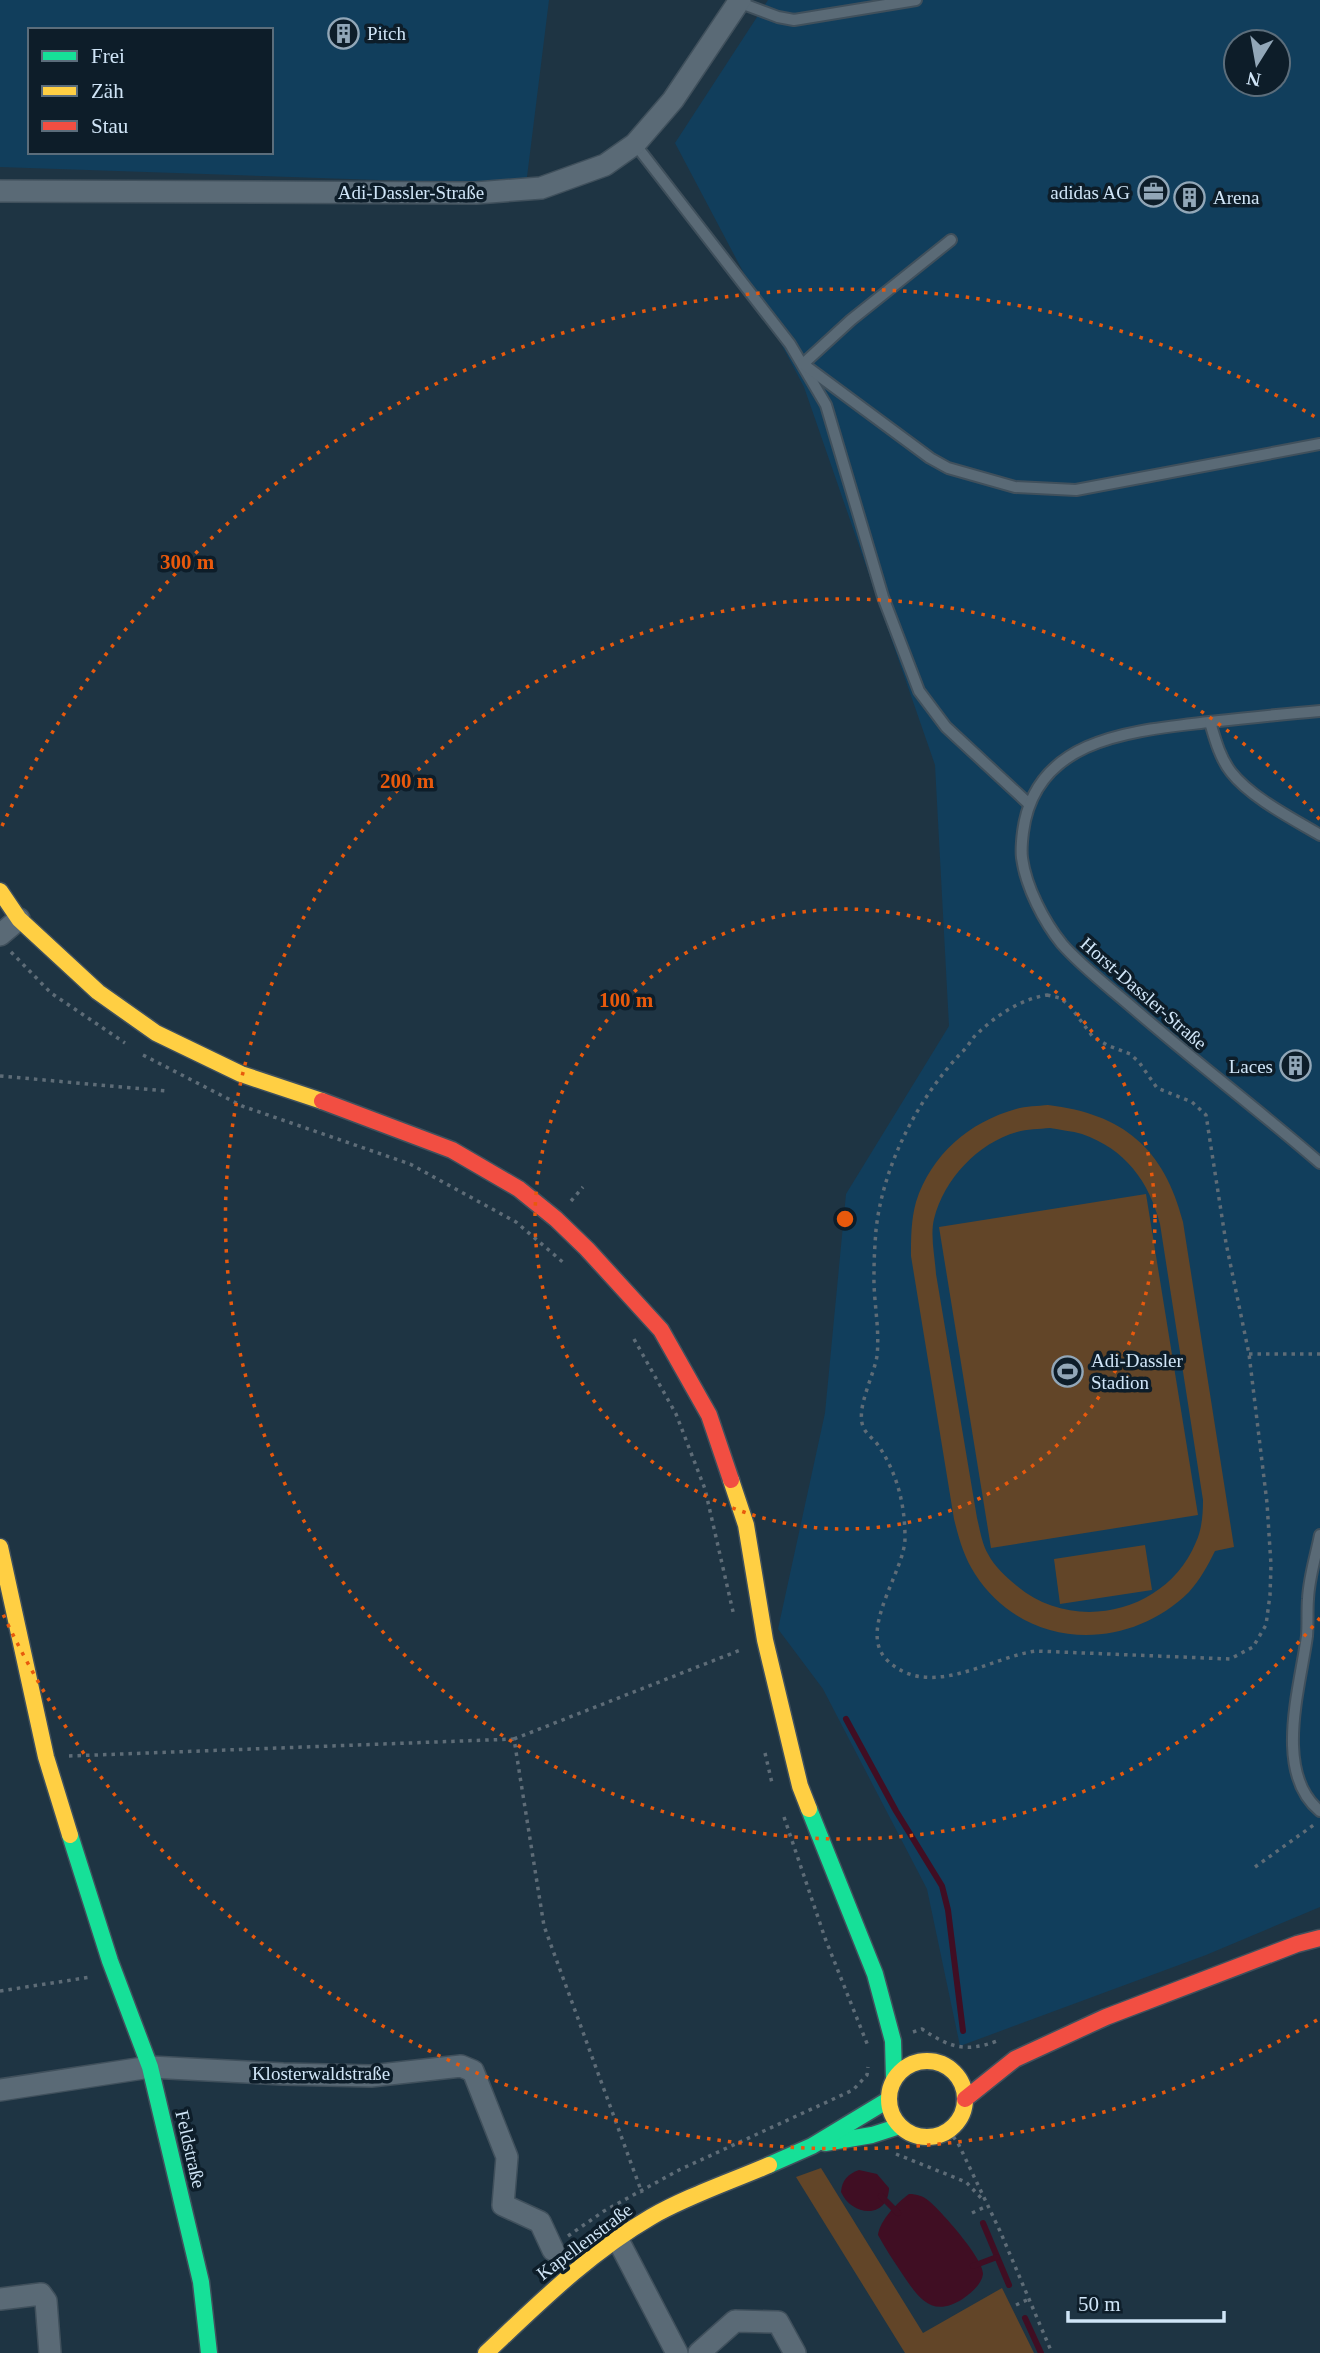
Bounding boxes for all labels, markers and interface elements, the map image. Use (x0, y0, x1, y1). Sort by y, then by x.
building icon: Pitch (327, 16, 361, 50)
place label: Pitch (367, 23, 407, 44)
legend (28, 28, 273, 154)
north arrow (1222, 28, 1292, 98)
text: Frei (91, 44, 125, 68)
text: N (1245, 68, 1263, 91)
text: Zäh (91, 79, 124, 103)
text: Stau (91, 114, 129, 138)
office icon: adidas AG (1136, 175, 1170, 209)
building icon: Arena (1173, 180, 1207, 214)
street label: Adi-Dassler-Straße (338, 182, 484, 203)
place label: adidas AG (1050, 182, 1130, 203)
place label: Arena (1213, 187, 1260, 208)
text: 300 m (160, 550, 215, 574)
text: 200 m (380, 769, 435, 793)
street label: Horst-Dassler-Straße (1076, 933, 1211, 1054)
text: 100 m (599, 988, 654, 1012)
building icon: Laces (1279, 1049, 1313, 1083)
place label: Laces (1229, 1056, 1273, 1077)
centre of rings (833, 1207, 857, 1231)
place label: Adi-Dassler Stadion (1091, 1350, 1183, 1393)
sports icon: Adi-Dassler Stadion (1051, 1354, 1085, 1388)
street label: Klosterwaldstraße (252, 2063, 390, 2084)
street label: Feldstraße (171, 2108, 210, 2190)
street label: Kapellenstraße (532, 2199, 636, 2284)
scale bar (1068, 2280, 1224, 2324)
text: 50 m (1078, 2292, 1121, 2316)

